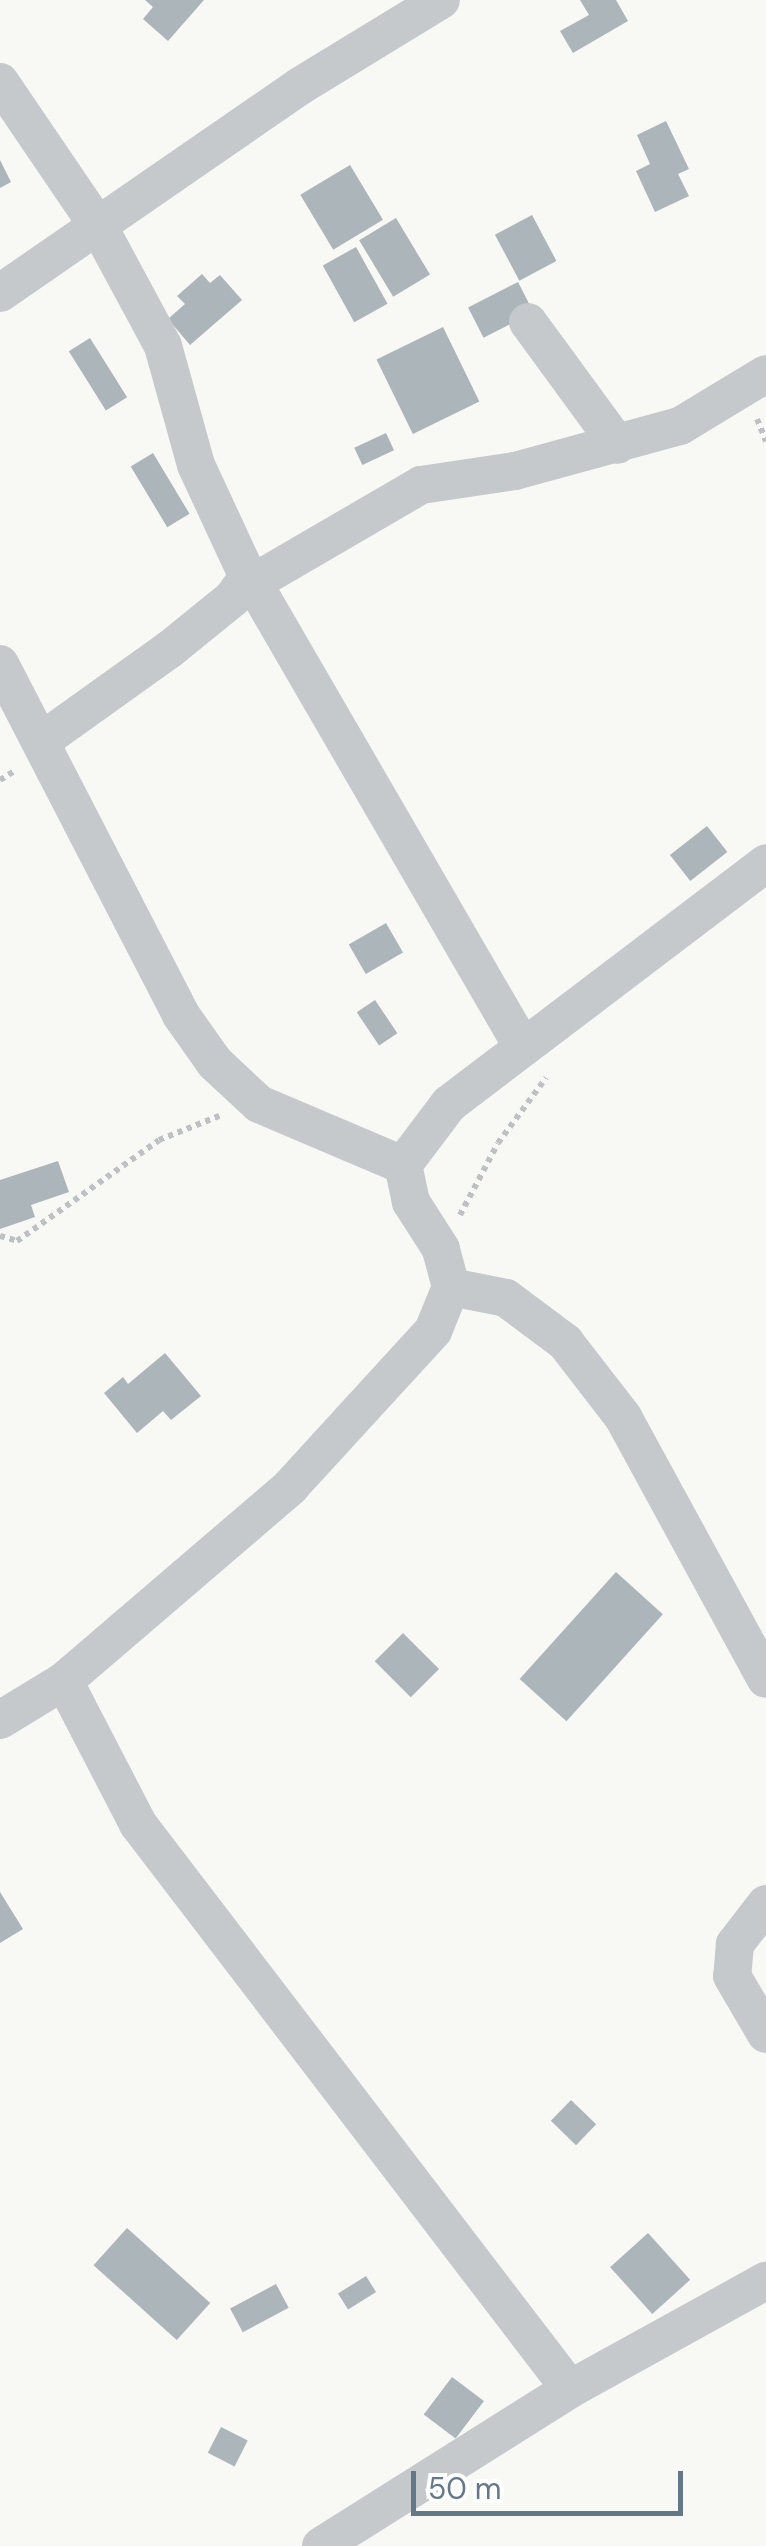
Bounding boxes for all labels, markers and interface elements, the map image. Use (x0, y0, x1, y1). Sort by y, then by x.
scale bar (416, 2451, 688, 2513)
text: 50 m (428, 2469, 502, 2508)

